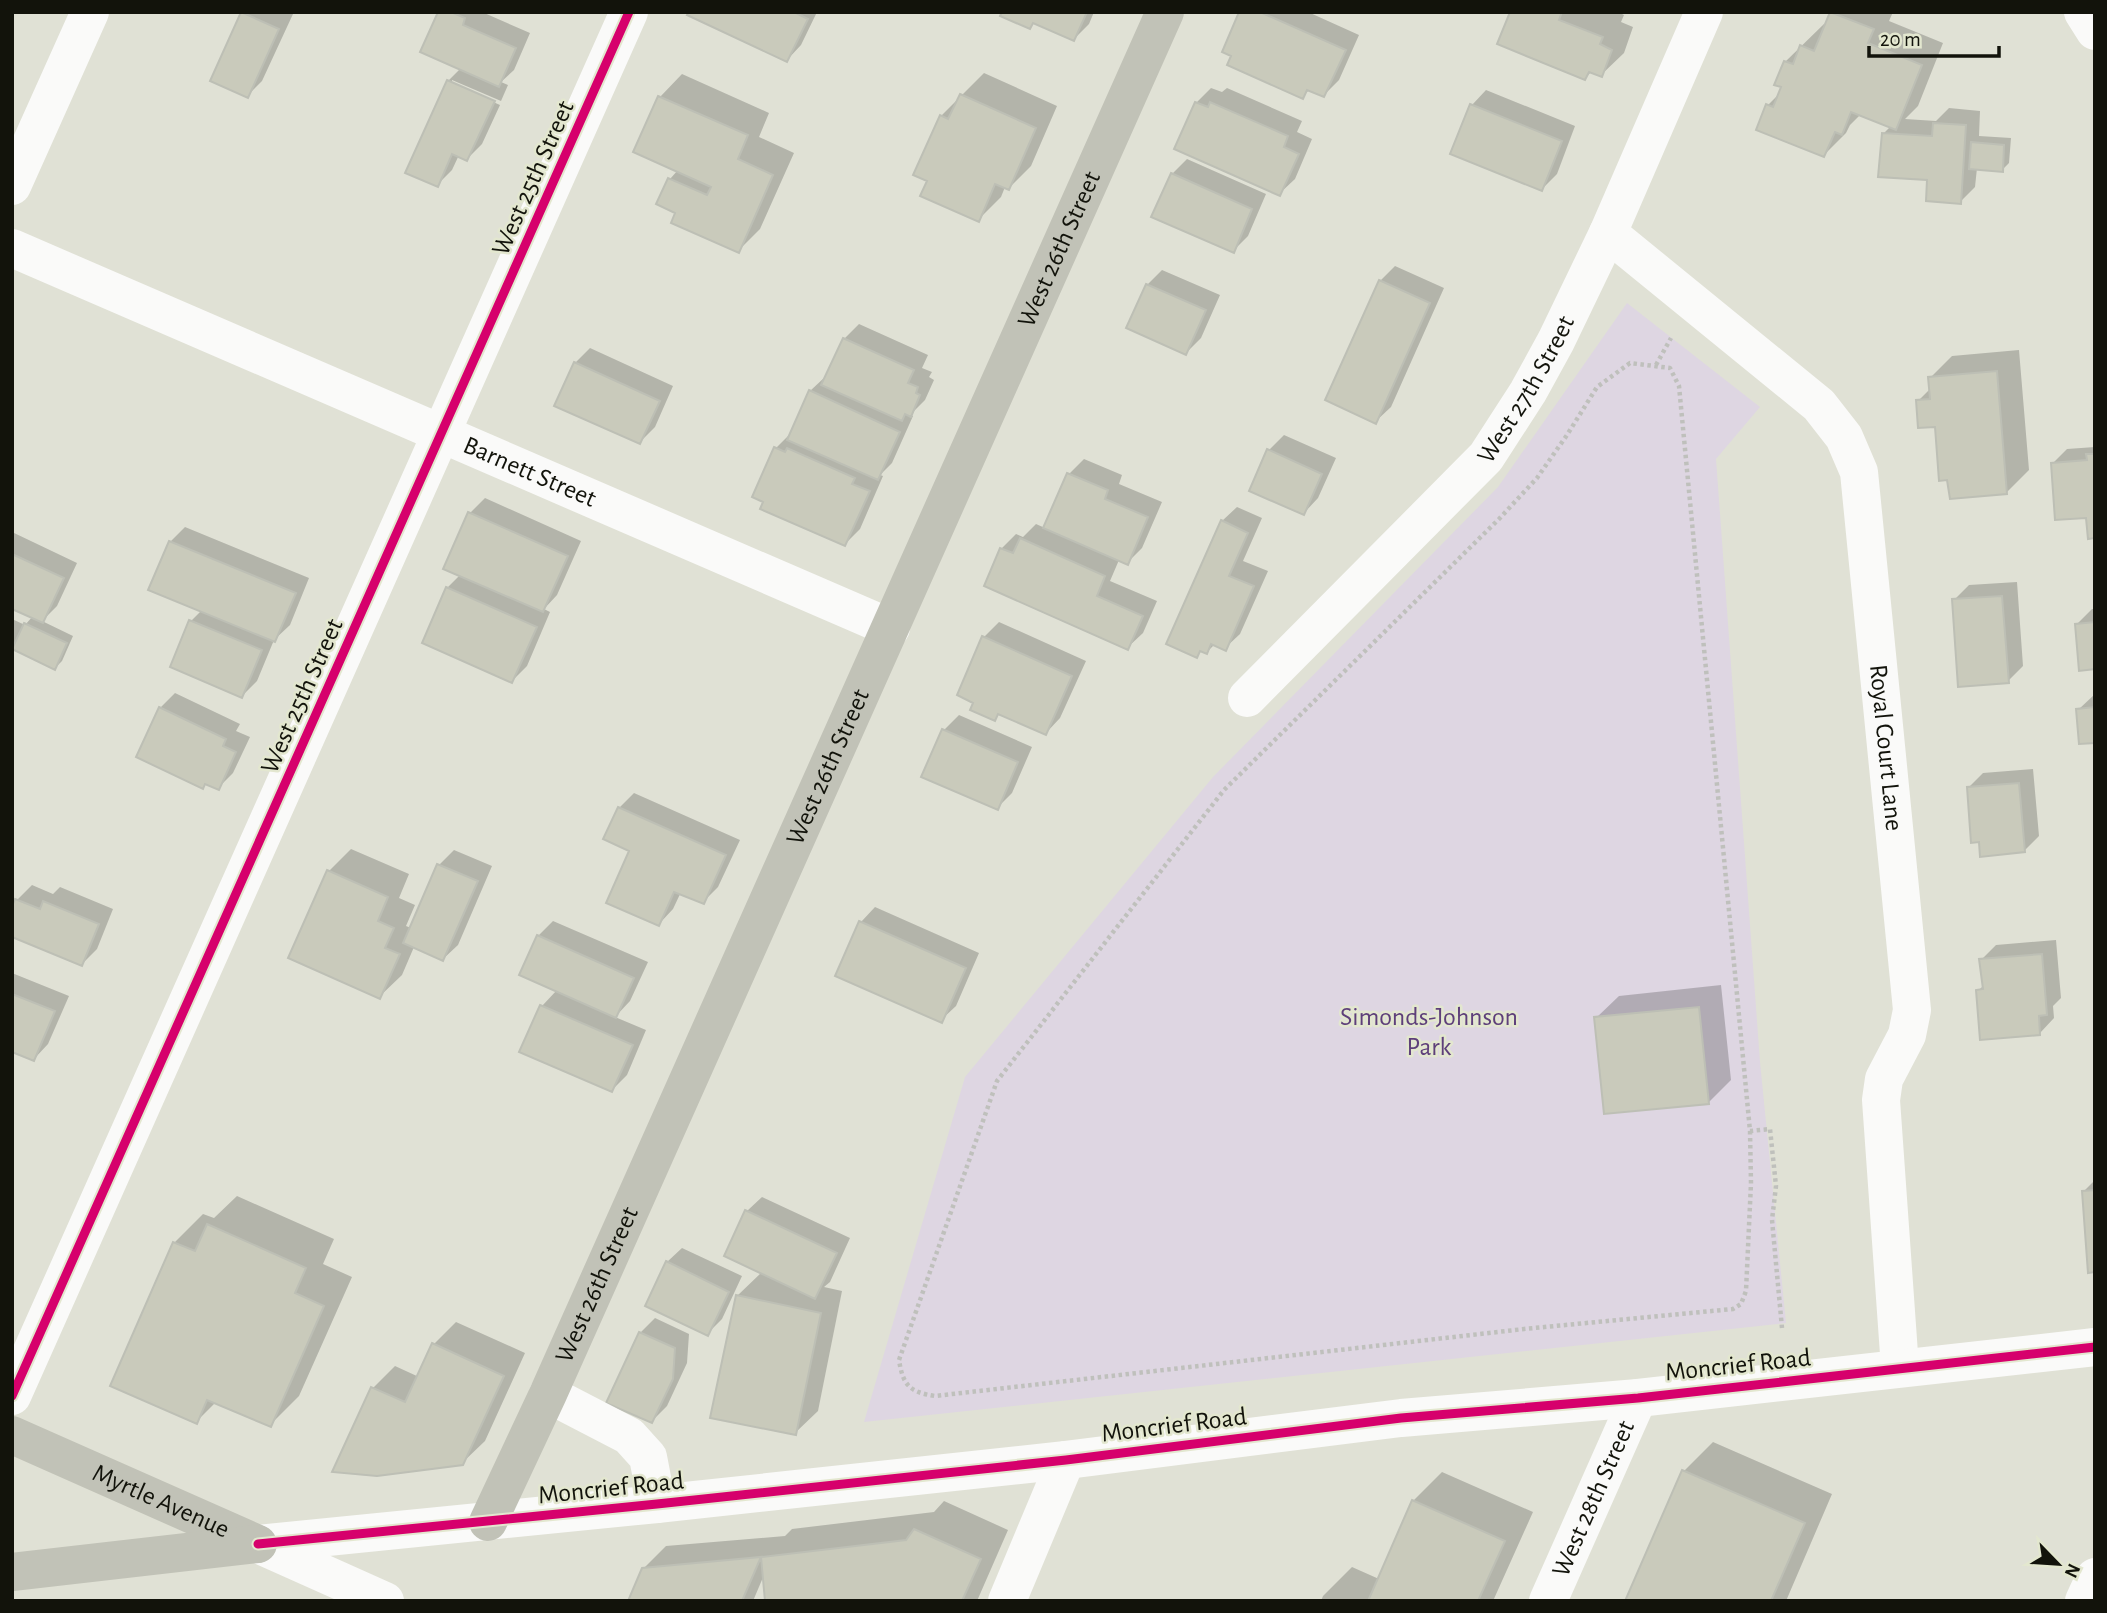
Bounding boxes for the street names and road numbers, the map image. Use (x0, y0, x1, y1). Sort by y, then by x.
street label: West 25th Street (487, 97, 579, 259)
street label: West 26th Street (1013, 167, 1105, 331)
street label: West 27th Street (1473, 312, 1579, 468)
street label: Barnett Street (460, 432, 600, 512)
street label: West 25th Street (256, 615, 348, 777)
street label: Royal Court Lane (1865, 663, 1907, 832)
street label: West 26th Street (782, 685, 874, 849)
street label: West 26th Street (551, 1203, 643, 1367)
street label: Moncrief Road (1664, 1344, 1812, 1386)
street label: Moncrief Road (1100, 1403, 1248, 1447)
street label: West 28th Street (1547, 1417, 1639, 1581)
street label: Myrtle Avenue (89, 1459, 233, 1543)
street label: Moncrief Road (537, 1467, 685, 1509)

